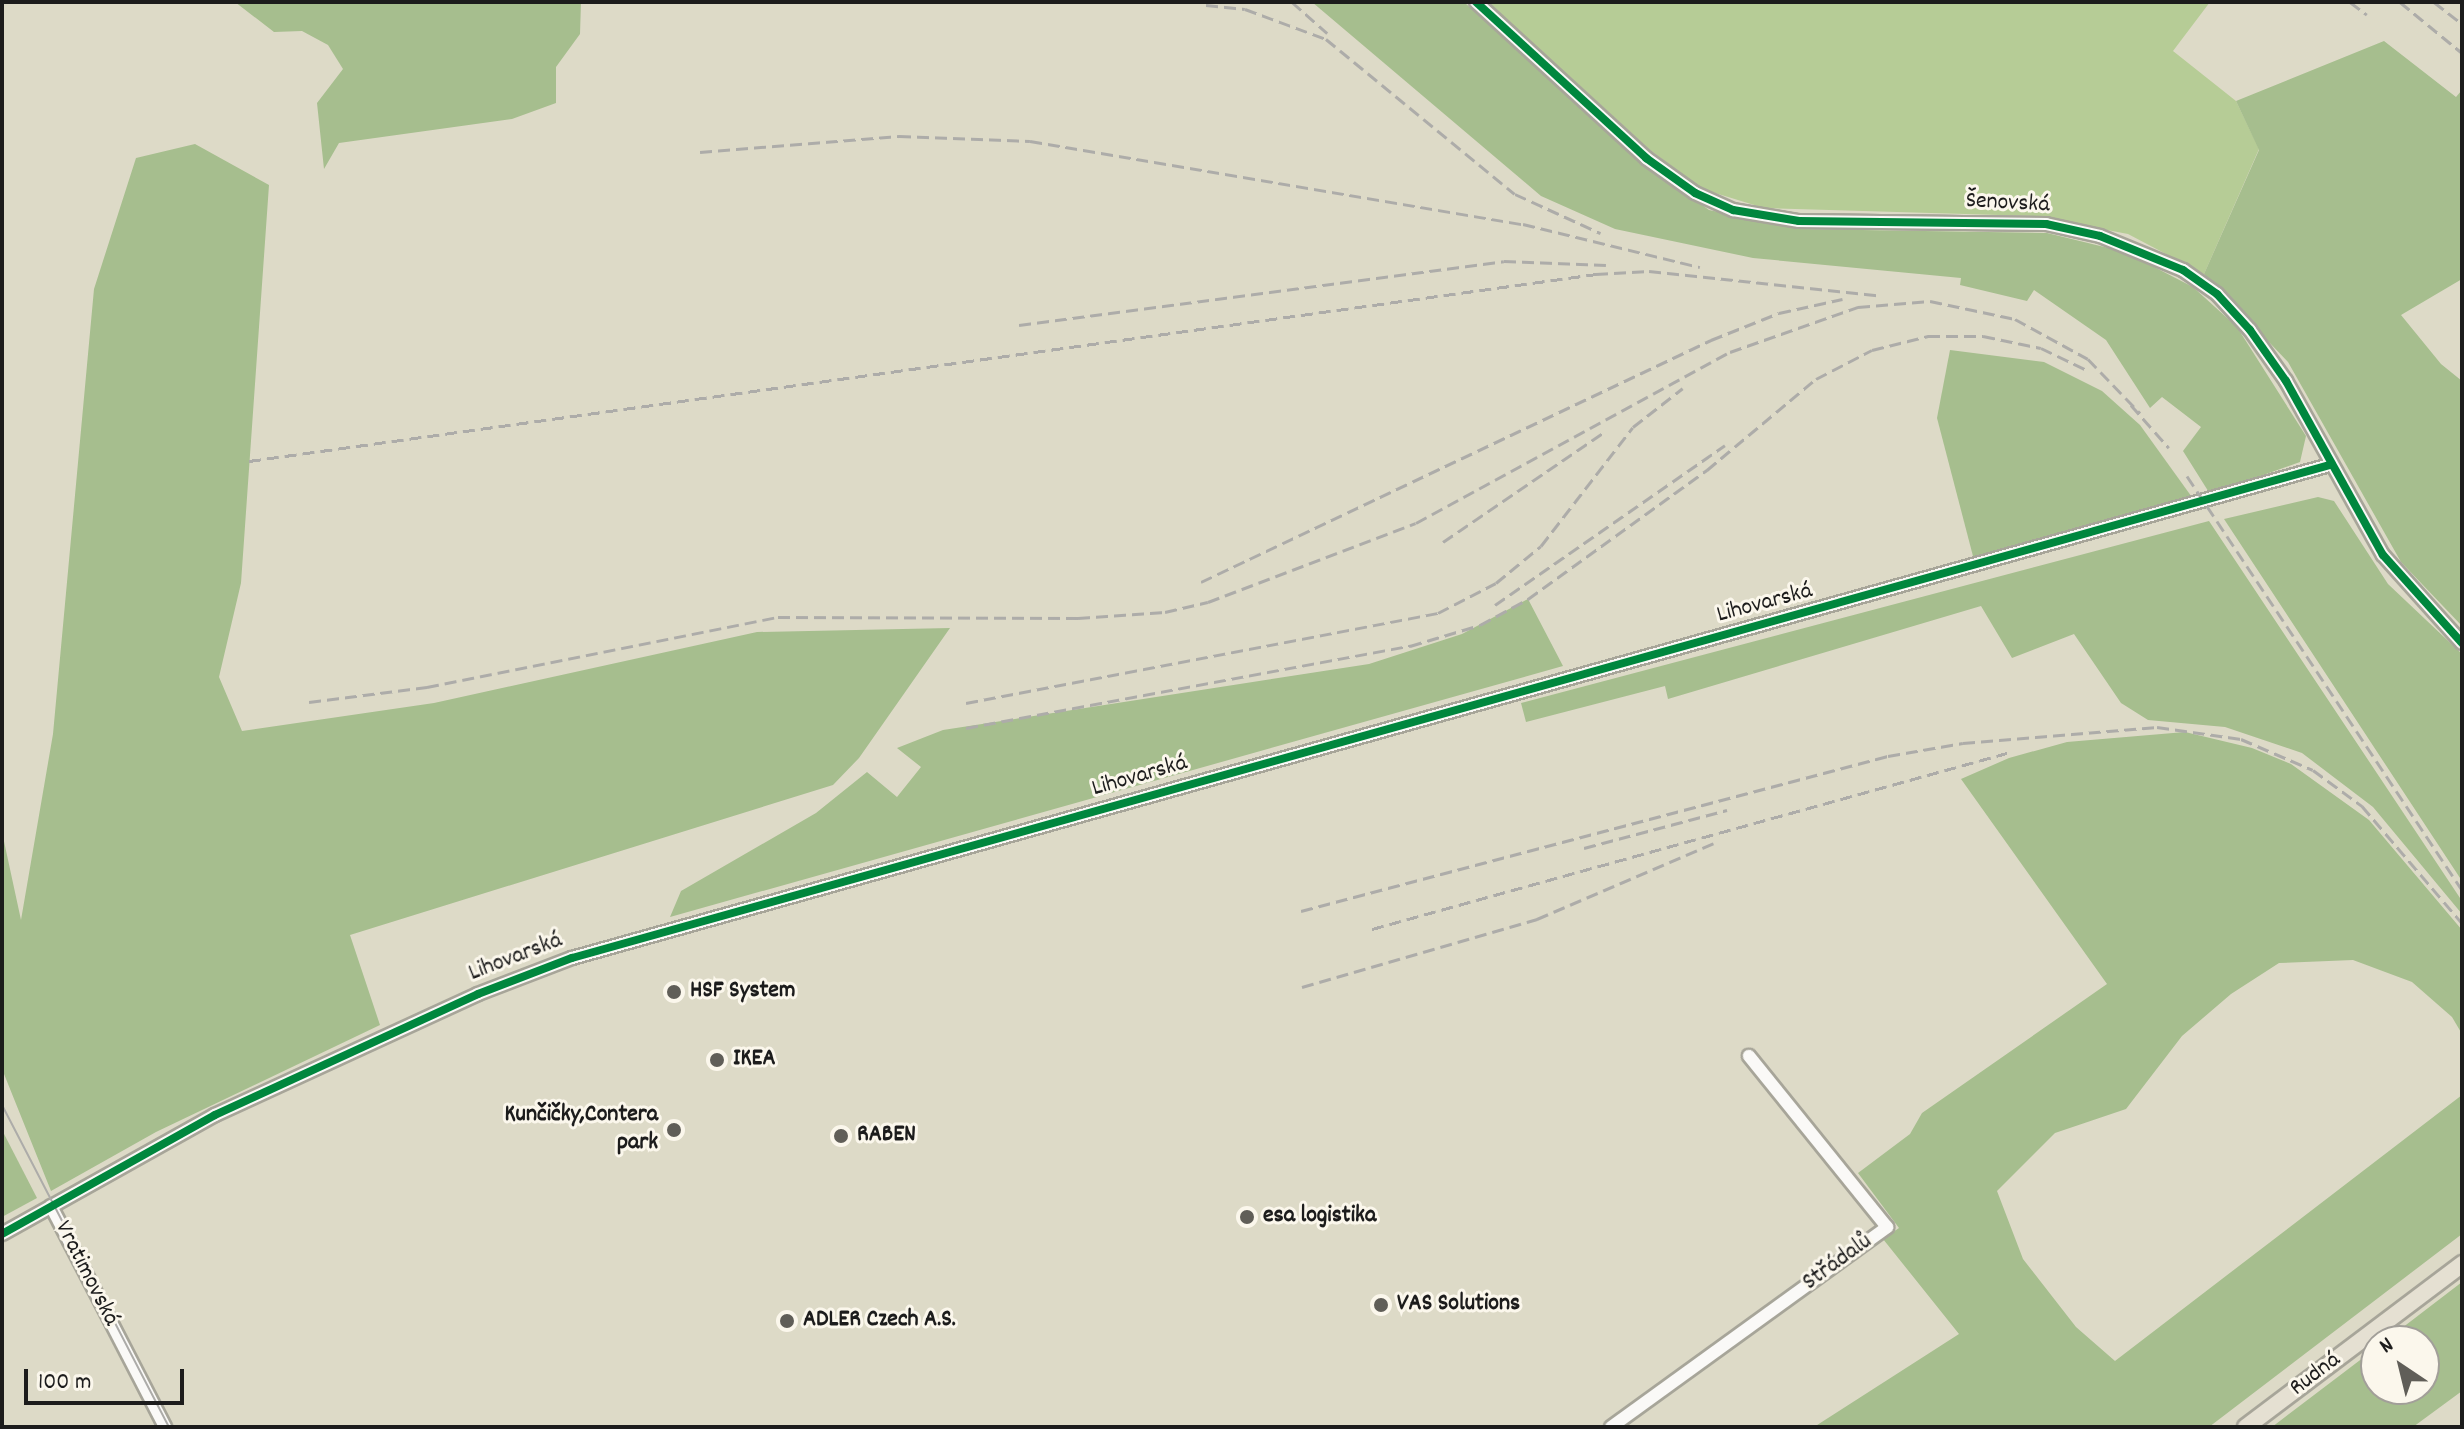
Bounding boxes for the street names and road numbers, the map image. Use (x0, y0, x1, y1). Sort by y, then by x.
street label: Šenovská (1965, 187, 2051, 221)
street label: Lihovarská (1714, 577, 1816, 631)
street label: Lihovarská (1089, 750, 1191, 804)
street label: Lihovarská (465, 927, 567, 989)
street label: Vratimovská (47, 1217, 125, 1331)
street label: Střádalů (1798, 1228, 1878, 1298)
street label: Rudná (2285, 1347, 2347, 1403)

